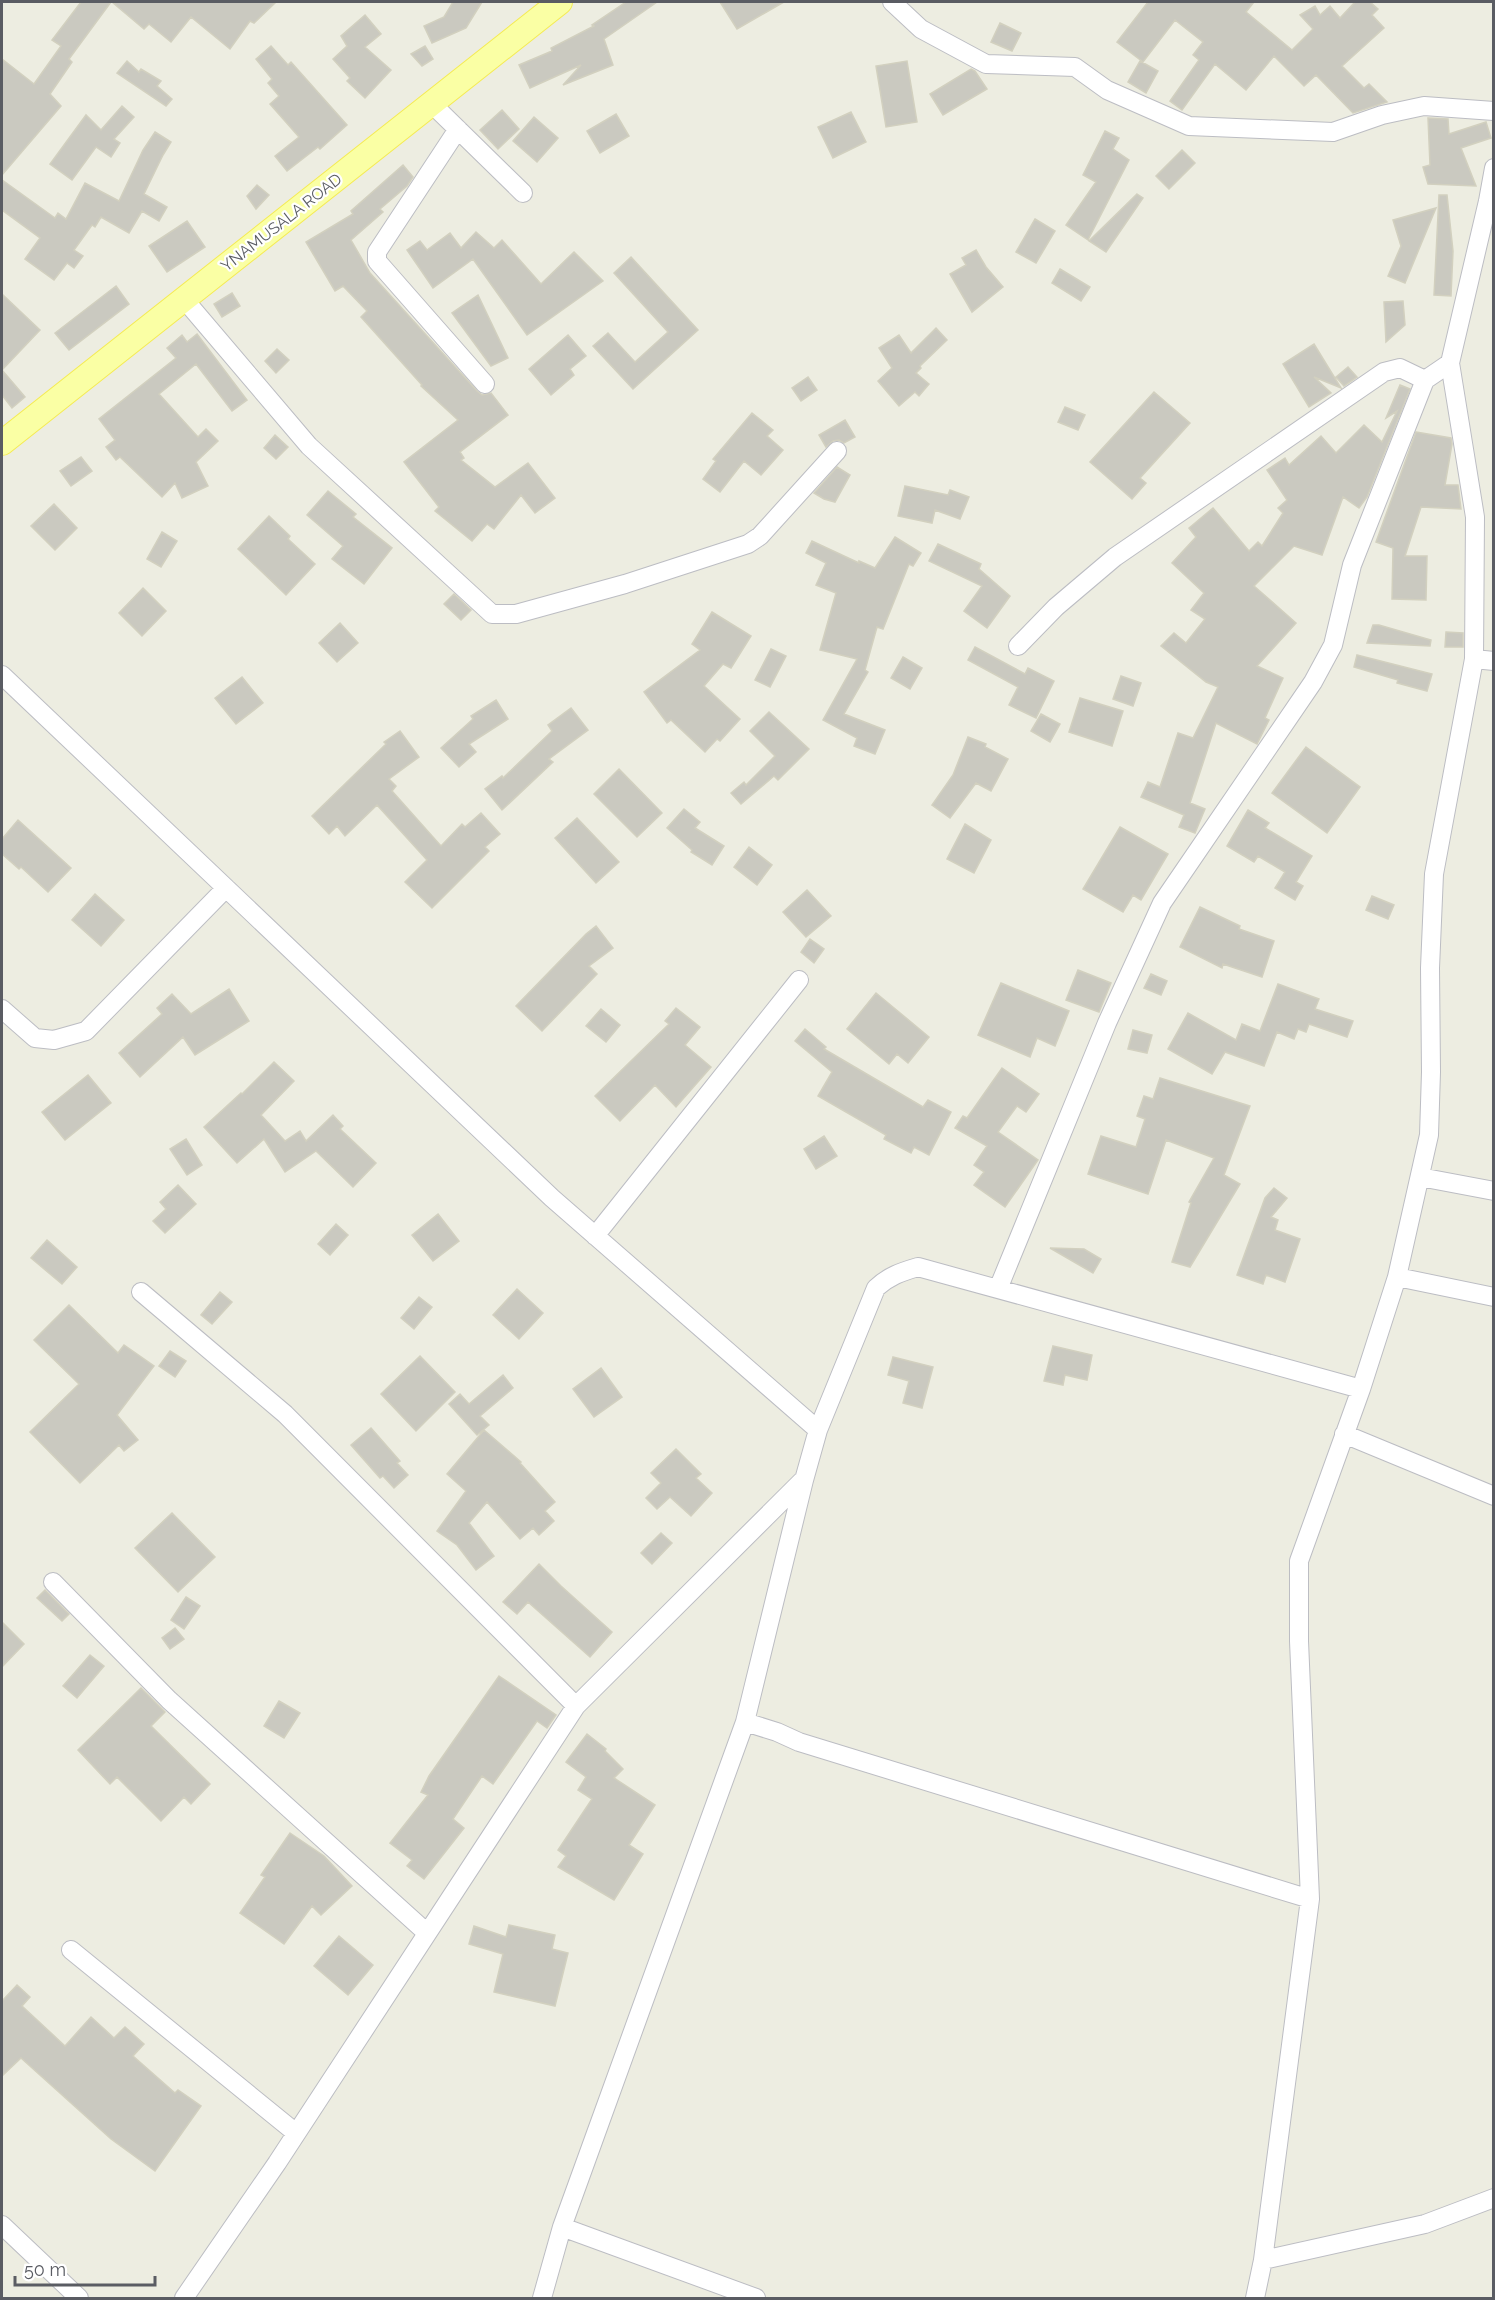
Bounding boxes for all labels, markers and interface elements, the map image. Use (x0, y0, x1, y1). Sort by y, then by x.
street label: YNAMUSALA ROAD (217, 169, 345, 275)
scale bar (15, 2249, 154, 2287)
text: 50 m (24, 2259, 66, 2280)

